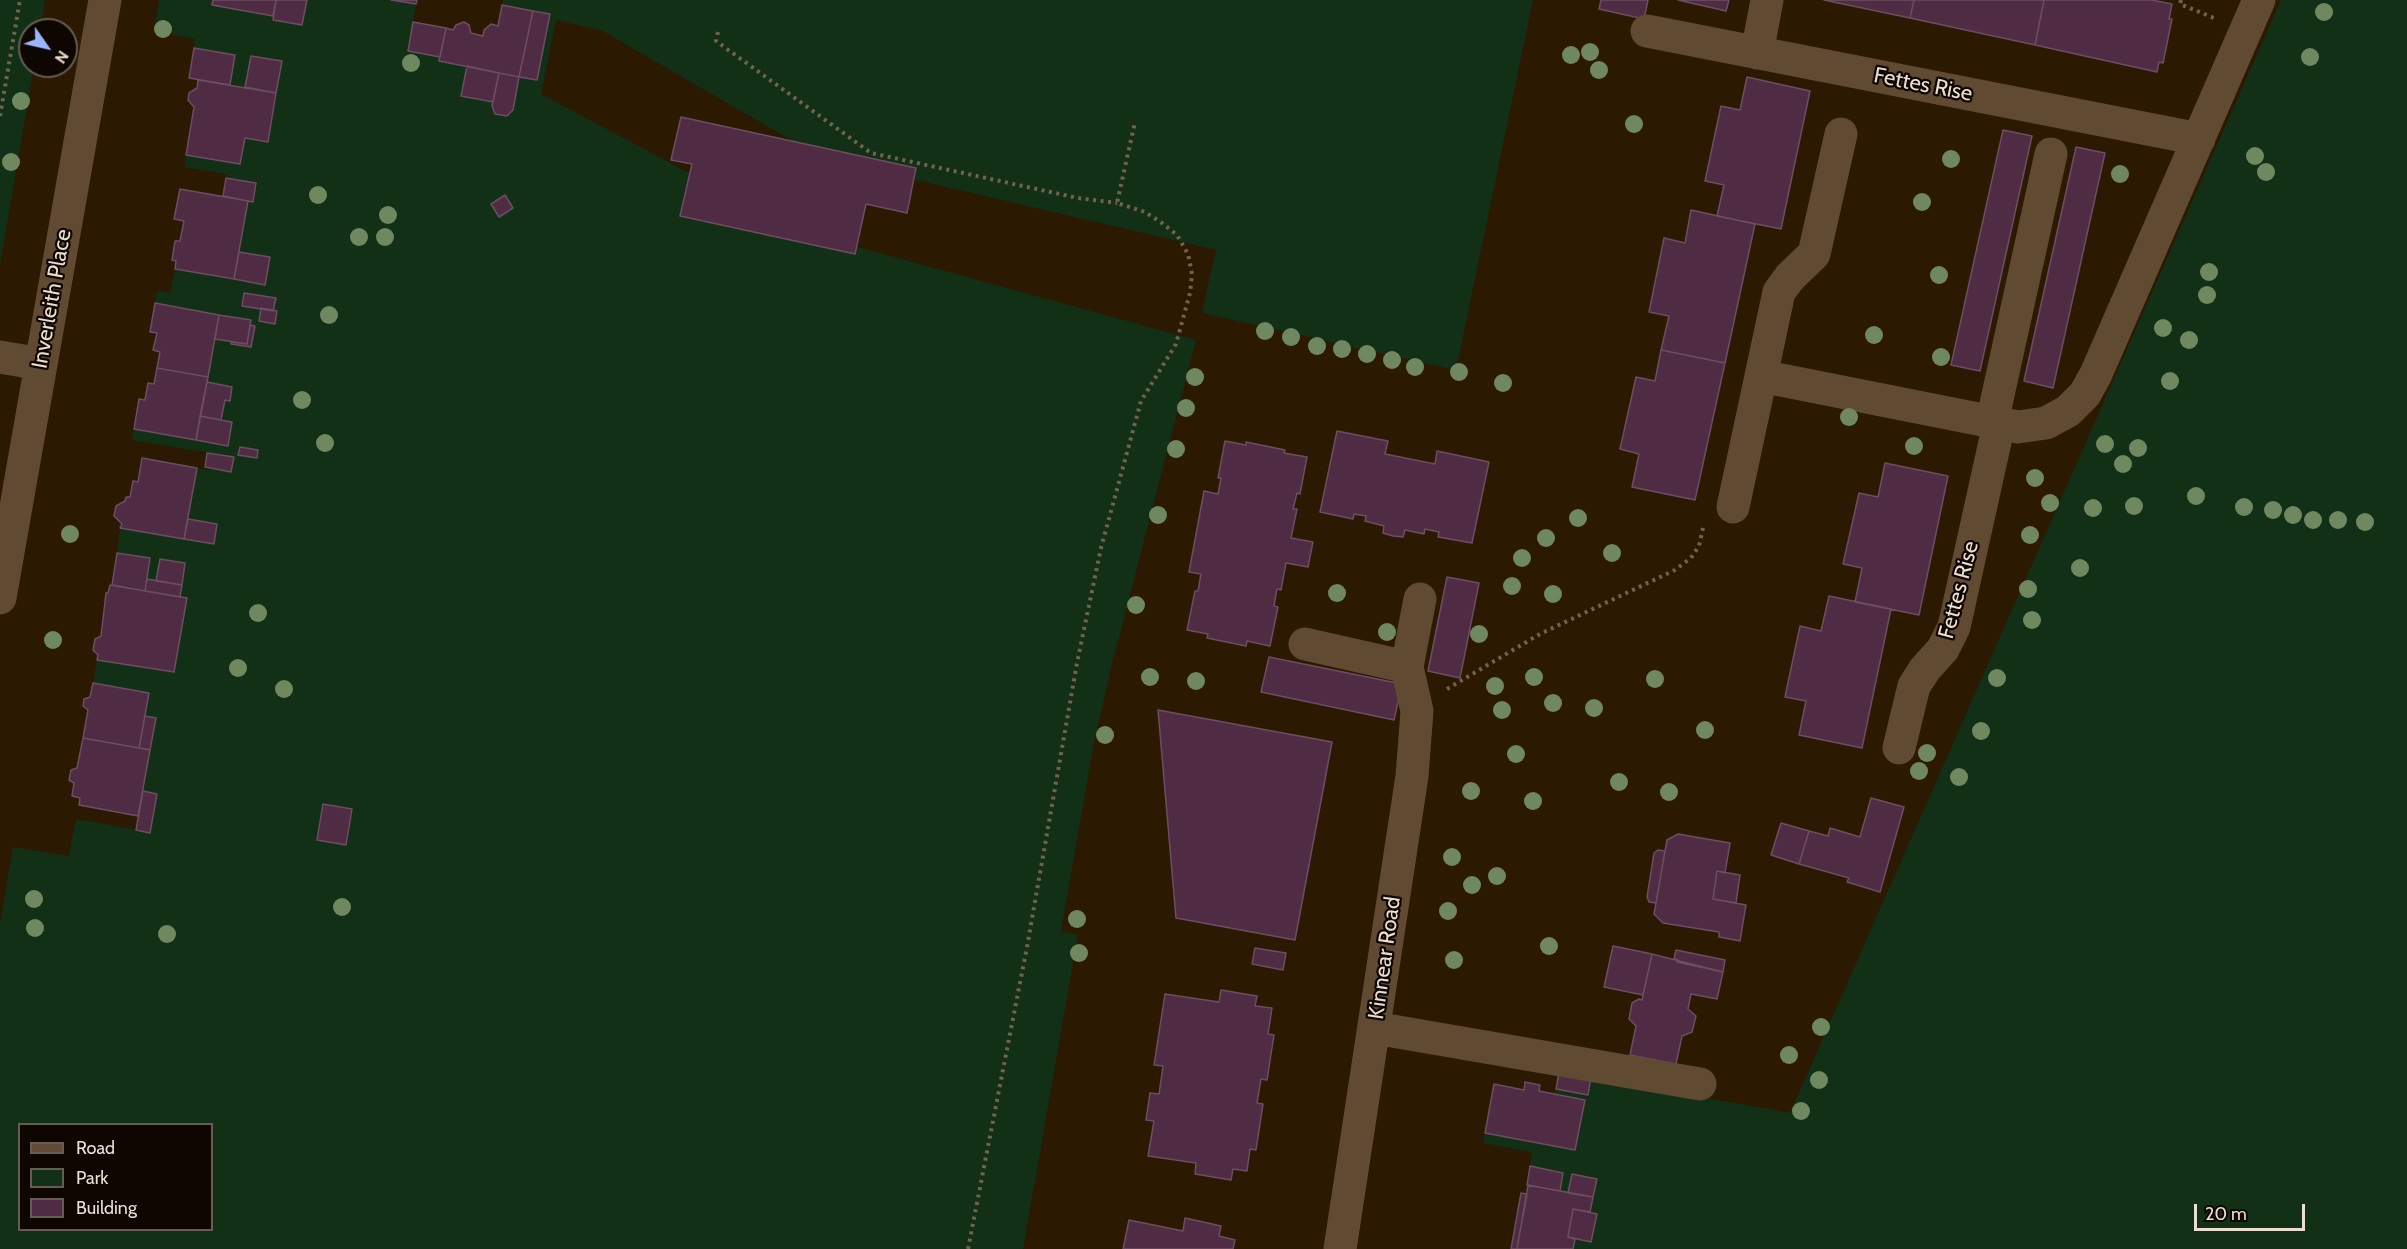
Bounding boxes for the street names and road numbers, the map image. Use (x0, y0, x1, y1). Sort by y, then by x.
street label: Fettes Rise (1871, 63, 1975, 107)
street label: Inverleith Place (27, 227, 77, 371)
street label: Fettes Rise (1933, 538, 1985, 642)
street label: Kinnear Road (1363, 895, 1407, 1021)

